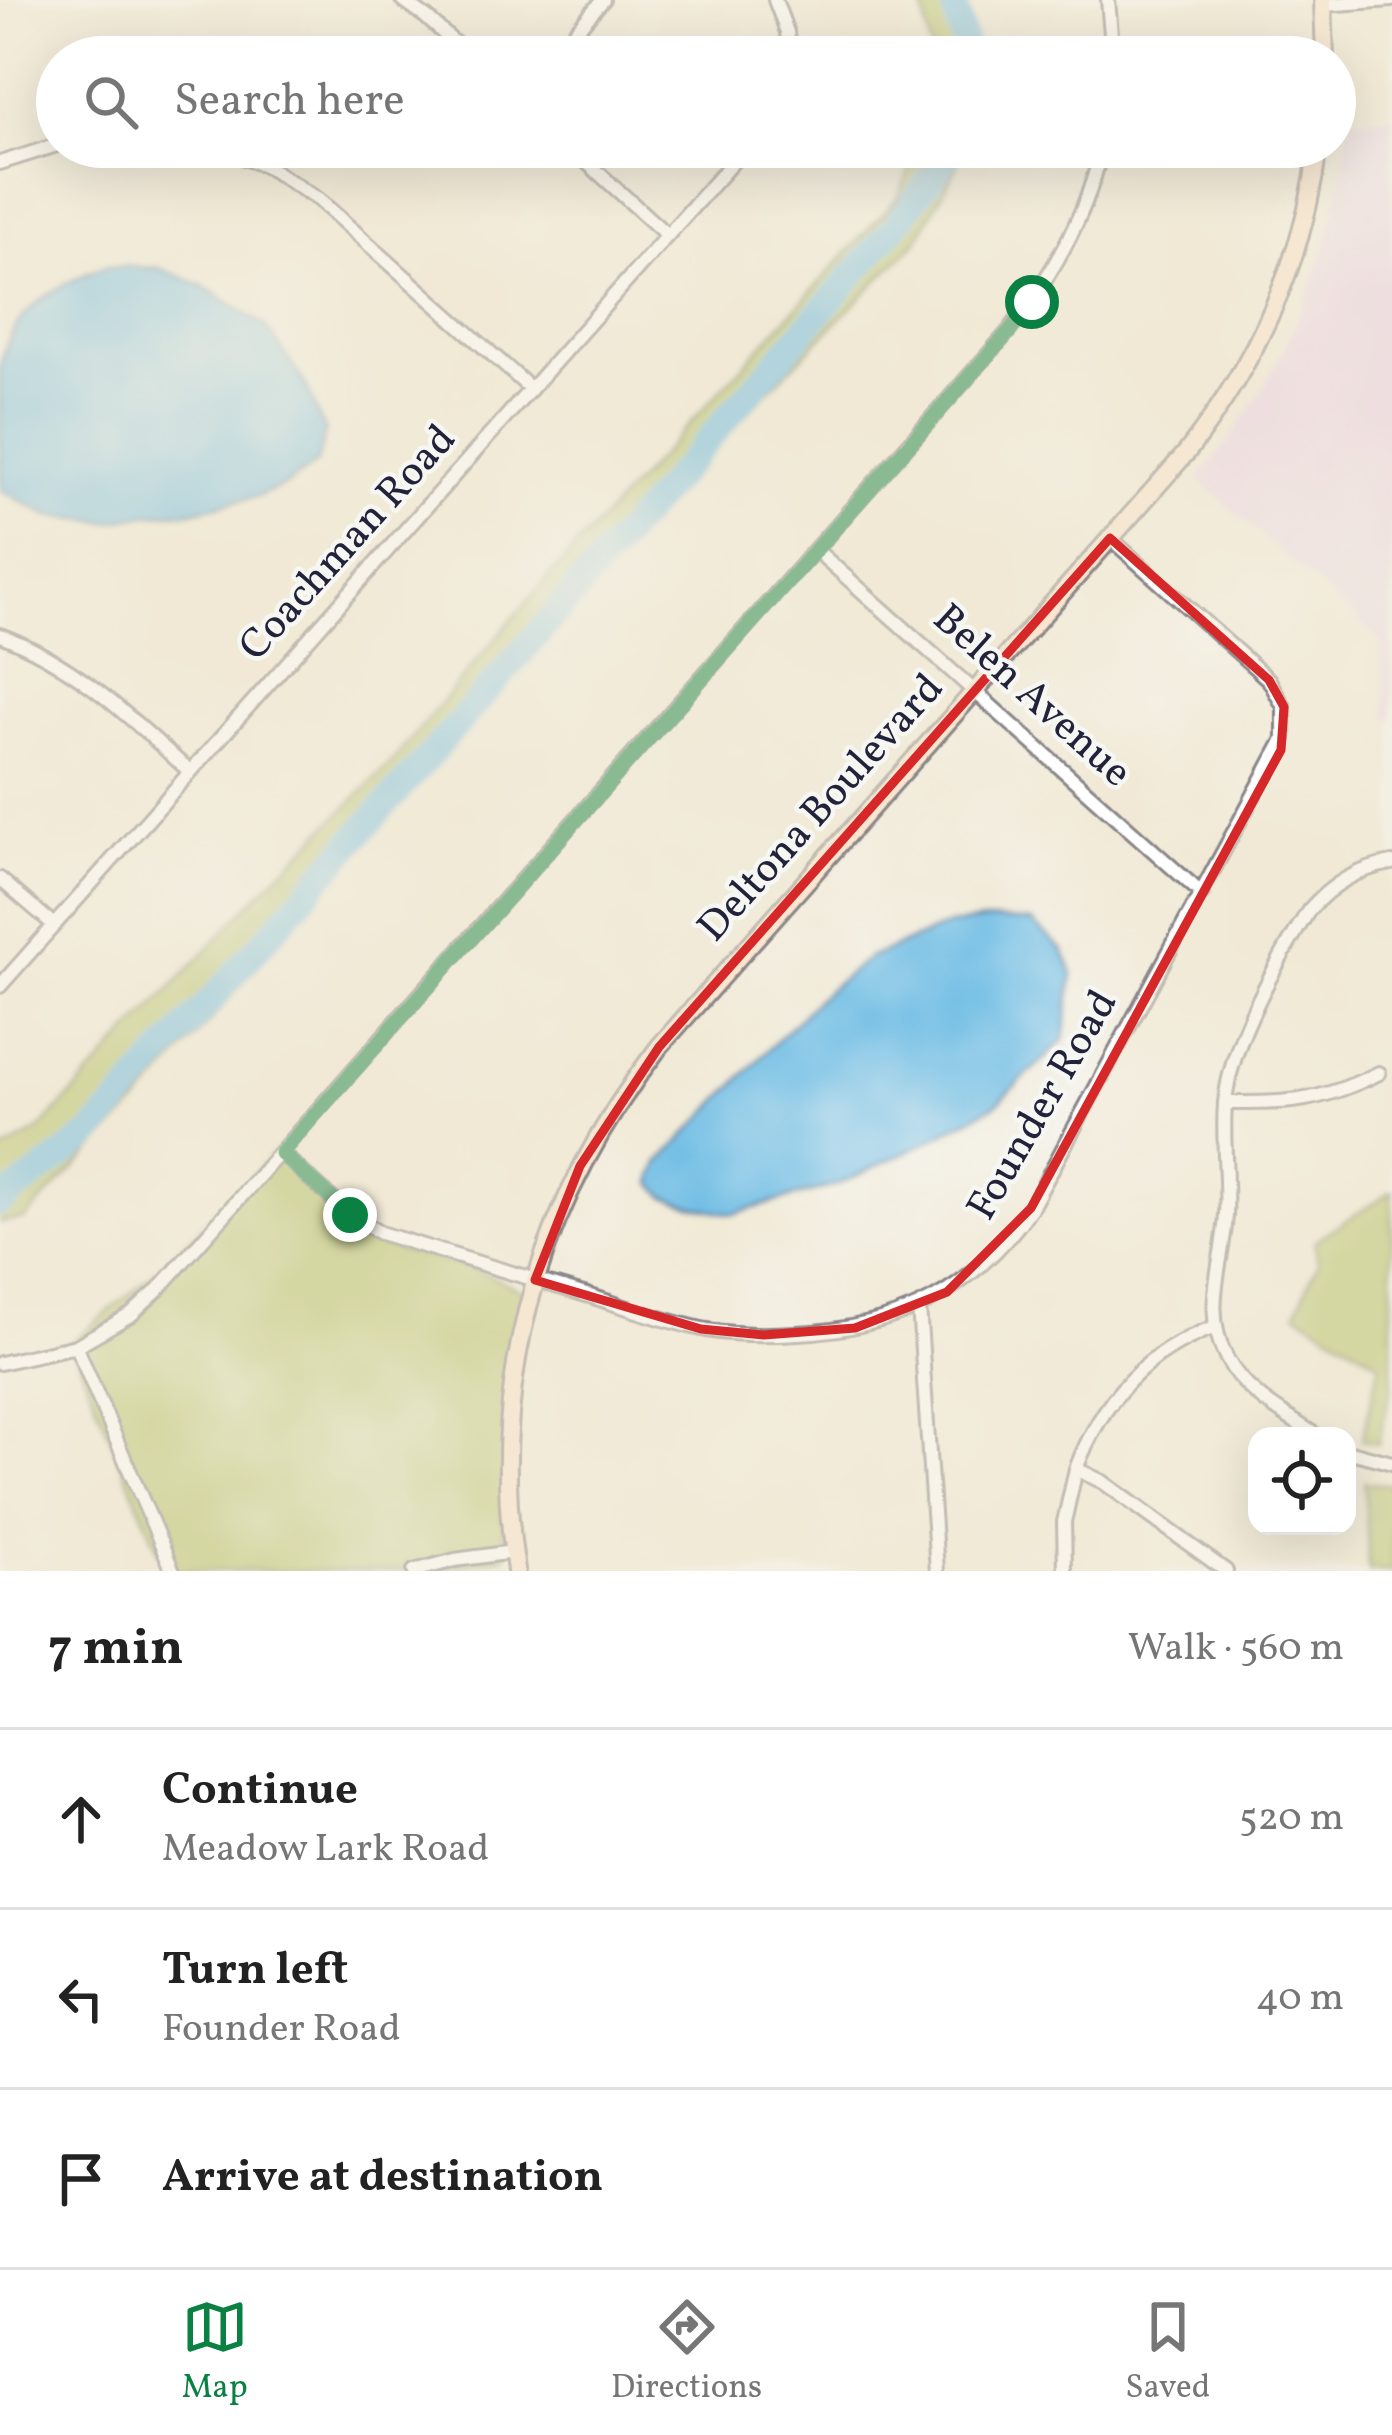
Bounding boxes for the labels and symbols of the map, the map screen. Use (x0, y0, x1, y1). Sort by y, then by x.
route start (1005, 275, 1059, 329)
street label: Coachman Road (227, 413, 471, 675)
street label: Belen Avenue (919, 592, 1143, 802)
street label: Deltona Boulevard (685, 662, 959, 956)
street label: Founder Road (954, 980, 1134, 1232)
route end (323, 1188, 377, 1242)

